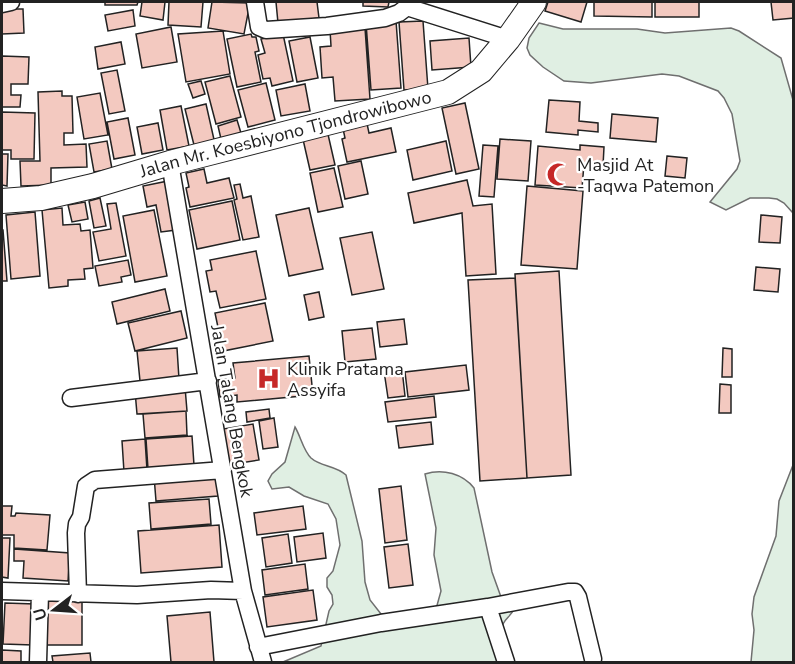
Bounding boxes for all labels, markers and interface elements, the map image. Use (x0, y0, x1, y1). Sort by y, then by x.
street label: Jalan Mr. Koesbiyono Tjondrowibowo (136, 85, 434, 184)
place label: Masjid At -Taqwa Patemon (577, 153, 714, 198)
mosque icon: Masjid At -Taqwa Patemon (546, 162, 572, 188)
street label: Jalan Talang Bengkok (205, 322, 259, 500)
place label: Klinik Pratama Assyifa (287, 357, 404, 402)
hospital icon: Klinik Pratama Assyifa (256, 366, 282, 392)
north arrow (24, 580, 84, 640)
text: U (28, 605, 53, 623)

